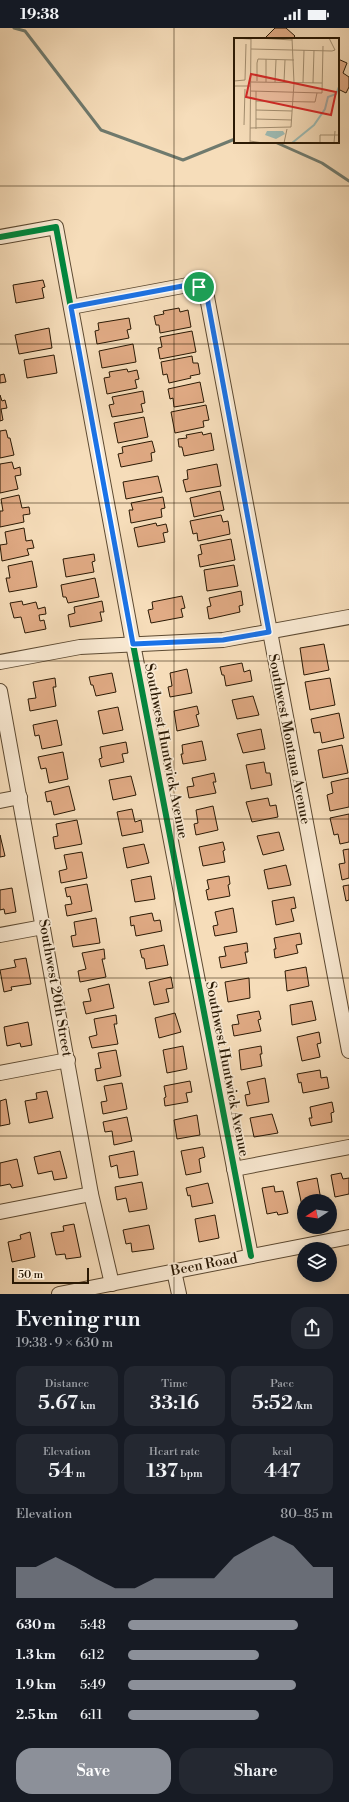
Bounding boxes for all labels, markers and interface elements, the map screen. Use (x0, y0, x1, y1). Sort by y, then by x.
text: 19:38 (20, 5, 59, 24)
inset map (234, 38, 339, 143)
pin (182, 270, 216, 304)
icon: arrive (188, 276, 210, 298)
street label: Southwest Montana Avenue (264, 652, 314, 826)
street label: Southwest Huntwick Avenue (140, 662, 192, 840)
street label: Southwest 20th Street (34, 918, 76, 1058)
street label: Southwest Huntwick Avenue (201, 980, 253, 1158)
north arrow (297, 1194, 337, 1234)
map controls (297, 1194, 337, 1282)
button: layers (297, 1242, 337, 1282)
street label: Been Road (168, 1250, 239, 1280)
scale bar (12, 1266, 89, 1285)
text: 50 m (18, 1268, 43, 1282)
text: Evening run (16, 1306, 141, 1333)
button: share (291, 1307, 333, 1349)
text: 19:38 · 9 × 630 m (16, 1335, 113, 1351)
text: Distance (45, 1377, 89, 1391)
text: Time (161, 1377, 188, 1391)
text: Pace (270, 1377, 294, 1391)
text: 5.67 (38, 1391, 78, 1416)
text: 33:16 (150, 1391, 199, 1416)
text: 5:52 (252, 1391, 293, 1416)
text: km (78, 1399, 96, 1413)
text: /km (293, 1399, 313, 1413)
text: Elevation (43, 1445, 91, 1459)
text: Heart rate (149, 1445, 200, 1459)
text: kcal (272, 1445, 292, 1459)
text: 54 (48, 1459, 73, 1484)
text: 137 (146, 1459, 178, 1484)
text: 447 (264, 1459, 300, 1484)
text: m (73, 1467, 85, 1481)
text: bpm (178, 1467, 203, 1481)
text: Elevation (16, 1506, 72, 1522)
text: 80–85 m (280, 1506, 333, 1522)
text: 630 m (16, 1617, 55, 1633)
text: 5:48 (80, 1617, 106, 1633)
text: 1.3 km (16, 1647, 56, 1663)
text: 6:12 (80, 1647, 104, 1663)
text: 1.9 km (16, 1677, 56, 1693)
text: 5:49 (80, 1677, 106, 1693)
text: 2.5 km (16, 1707, 58, 1723)
text: 6:11 (80, 1707, 102, 1723)
button: Save (16, 1748, 171, 1794)
button: Share (179, 1748, 333, 1794)

